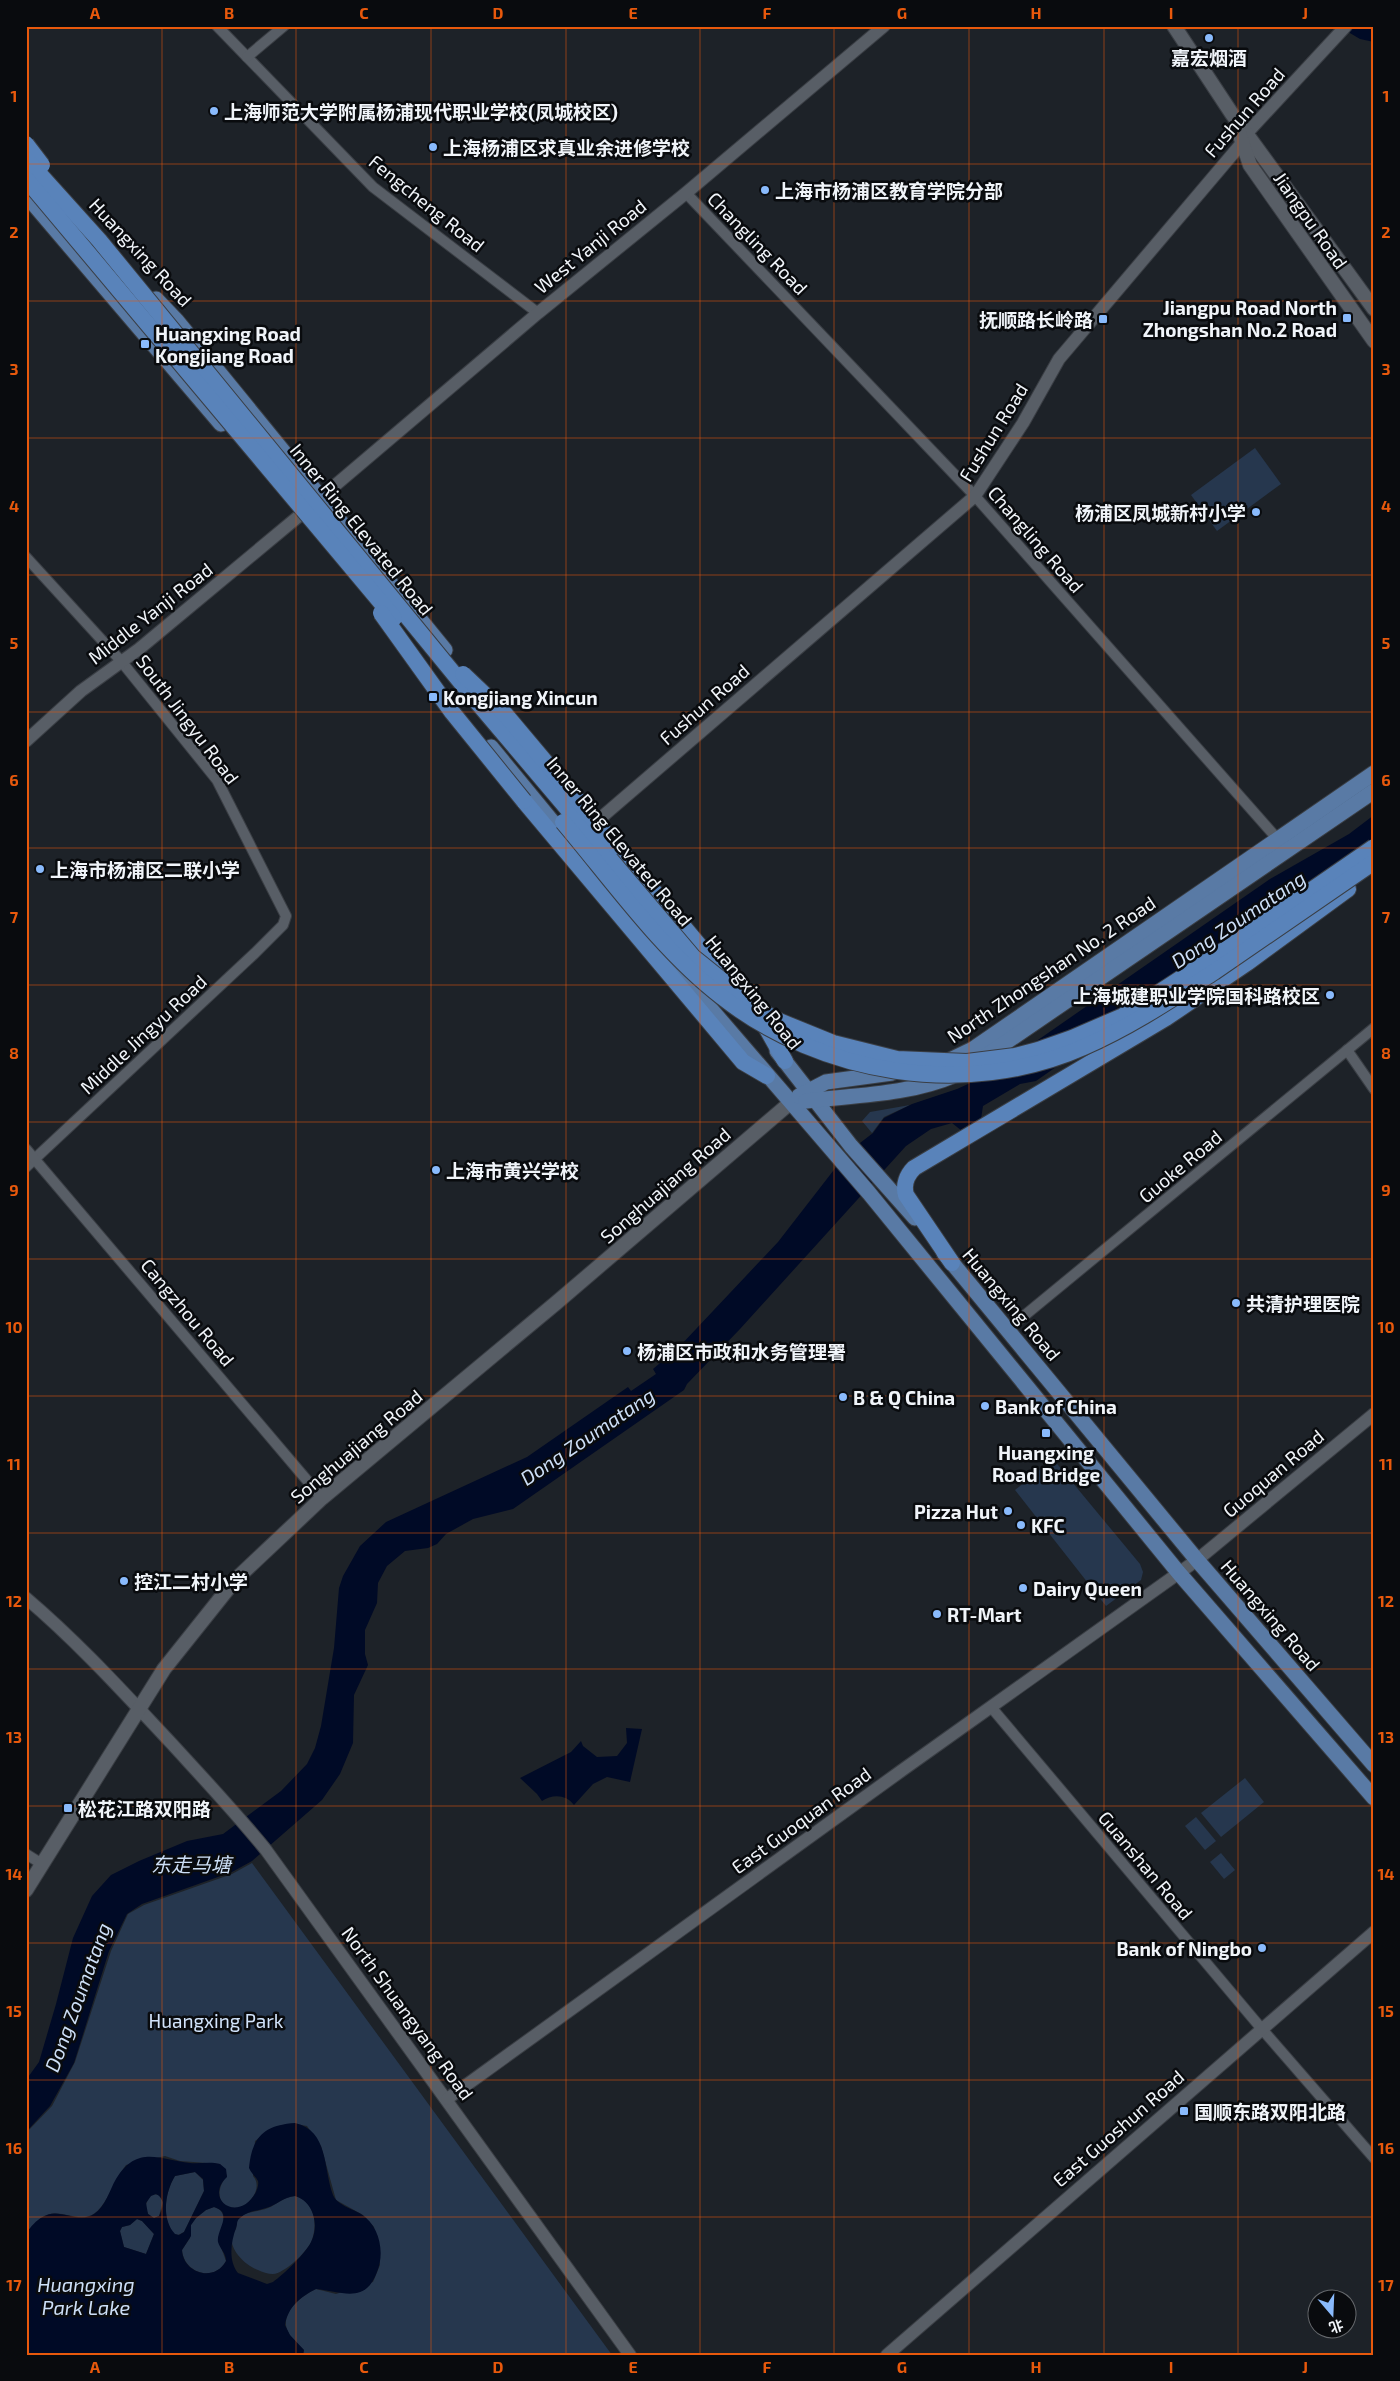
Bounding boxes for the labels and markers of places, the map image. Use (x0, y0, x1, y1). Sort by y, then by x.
marker: 嘉宏烟酒 (1203, 32, 1215, 44)
place label: 嘉宏烟酒 (1171, 46, 1247, 69)
place label: 上海师范大学附属杨浦现代职业学校(凤城校区) (224, 100, 618, 123)
marker: 上海师范大学附属杨浦现代职业学校(凤城校区) (208, 105, 220, 117)
place label: 上海杨浦区求真业余进修学校 (443, 136, 690, 159)
marker: 上海杨浦区求真业余进修学校 (427, 141, 439, 153)
place label: 上海市杨浦区教育学院分部 (775, 179, 1003, 202)
marker: 上海市杨浦区教育学院分部 (759, 184, 771, 196)
place label: Jiangpu Road North Zhongshan No.2 Road (1143, 296, 1337, 341)
place label: 抚顺路长岭路 (979, 308, 1093, 331)
marker: Jiangpu Road North Zhongshan No.2 Road (1341, 312, 1353, 324)
marker: 抚顺路长岭路 (1097, 313, 1109, 325)
place label: Huangxing Road Kongjiang Road (155, 322, 301, 367)
marker: Huangxing Road Kongjiang Road (139, 338, 151, 350)
place label: 杨浦区凤城新村小学 (1075, 501, 1246, 524)
marker: 杨浦区凤城新村小学 (1250, 506, 1262, 518)
place label: Kongjiang Xincun (443, 686, 598, 709)
marker: Kongjiang Xincun (427, 691, 439, 703)
place label: 上海市杨浦区二联小学 (50, 858, 240, 881)
marker: 上海市杨浦区二联小学 (34, 863, 46, 875)
place label: 上海城建职业学院国科路校区 (1073, 984, 1320, 1007)
marker: 上海城建职业学院国科路校区 (1324, 989, 1336, 1001)
place label: 上海市黄兴学校 (446, 1159, 579, 1182)
marker: 上海市黄兴学校 (430, 1164, 442, 1176)
place label: 共清护理医院 (1246, 1292, 1360, 1315)
marker: 共清护理医院 (1230, 1297, 1242, 1309)
place label: 杨浦区市政和水务管理署 (637, 1340, 846, 1363)
marker: 杨浦区市政和水务管理署 (621, 1345, 633, 1357)
place label: B & Q China (853, 1386, 955, 1410)
marker: B & Q China (837, 1391, 849, 1403)
place label: Bank of China (995, 1395, 1117, 1418)
marker: Bank of China (979, 1400, 991, 1412)
marker: Huangxing Road Bridge (1040, 1427, 1052, 1439)
place label: Huangxing Road Bridge (992, 1441, 1100, 1486)
place label: Pizza Hut (914, 1500, 998, 1523)
marker: Pizza Hut (1002, 1505, 1014, 1517)
place label: KFC (1031, 1514, 1065, 1537)
marker: KFC (1015, 1519, 1027, 1531)
place label: 控江二村小学 (134, 1570, 248, 1593)
marker: 控江二村小学 (118, 1575, 130, 1587)
place label: Dairy Queen (1033, 1577, 1142, 1601)
marker: Dairy Queen (1017, 1582, 1029, 1594)
place label: RT-Mart (947, 1603, 1022, 1626)
marker: RT-Mart (931, 1608, 943, 1620)
place label: 松花江路双阳路 (78, 1797, 211, 1820)
marker: 松花江路双阳路 (62, 1802, 74, 1814)
place label: Bank of Ningbo (1116, 1937, 1252, 1960)
marker: Bank of Ningbo (1256, 1942, 1268, 1954)
place label: 国顺东路双阳北路 (1194, 2100, 1346, 2123)
marker: 国顺东路双阳北路 (1178, 2105, 1190, 2117)

